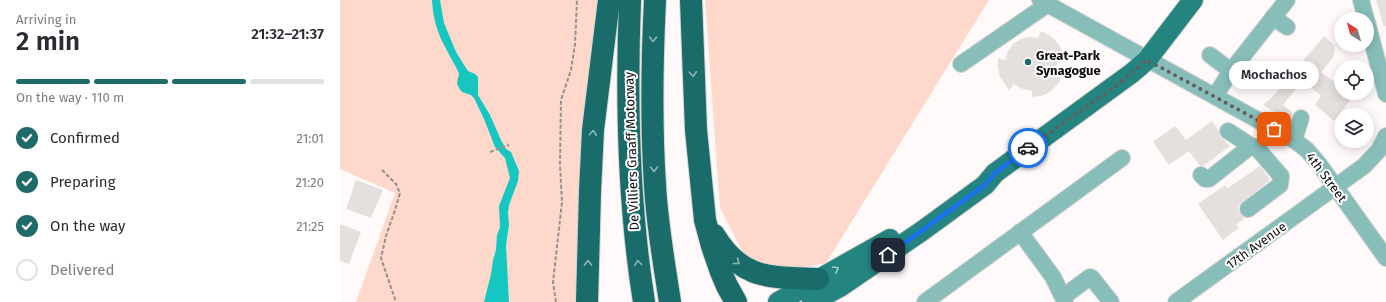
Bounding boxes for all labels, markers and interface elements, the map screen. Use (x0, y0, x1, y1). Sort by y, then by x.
text: Arriving in (16, 12, 76, 27)
north arrow (1334, 12, 1374, 52)
map controls (1334, 12, 1374, 148)
text: 21:32–21:37 (251, 25, 324, 43)
text: 2 min (16, 26, 80, 57)
one-way arrow (649, 36, 658, 42)
place label: Great-Park Synagogue (1036, 48, 1101, 78)
marker: Great-Park Synagogue (1023, 57, 1033, 67)
button: locate (1334, 60, 1374, 100)
callout: Mochachos (1229, 61, 1319, 89)
text: Mochachos (1241, 67, 1307, 82)
street label: De Villiers Graaff Motorway (621, 71, 642, 231)
one-way arrow (689, 71, 697, 77)
text: On the way · 110 m (16, 90, 124, 105)
button: layers (1334, 108, 1374, 148)
pin (1257, 112, 1291, 146)
icon: bag (1263, 118, 1285, 140)
icon: check (16, 127, 38, 149)
courier (1008, 128, 1048, 168)
text: Confirmed (50, 129, 120, 147)
one-way arrow (589, 130, 597, 136)
text: 21:01 (297, 131, 324, 146)
icon: car (1017, 137, 1039, 159)
street label: 4th Street (1303, 150, 1350, 205)
one-way arrow (650, 166, 658, 172)
icon: check (16, 171, 38, 193)
text: Preparing (50, 173, 115, 191)
text: 21:20 (295, 175, 324, 190)
icon: check (16, 215, 38, 237)
text: On the way (50, 217, 125, 235)
text: 21:25 (296, 219, 324, 234)
street label: 17th Avenue (1223, 219, 1289, 272)
pin (871, 238, 905, 272)
icon: home (877, 244, 899, 266)
one-way arrow (733, 257, 740, 264)
one-way arrow (584, 260, 592, 266)
one-way arrow (634, 260, 643, 267)
text: Delivered (50, 261, 114, 279)
one-way arrow (832, 266, 839, 273)

